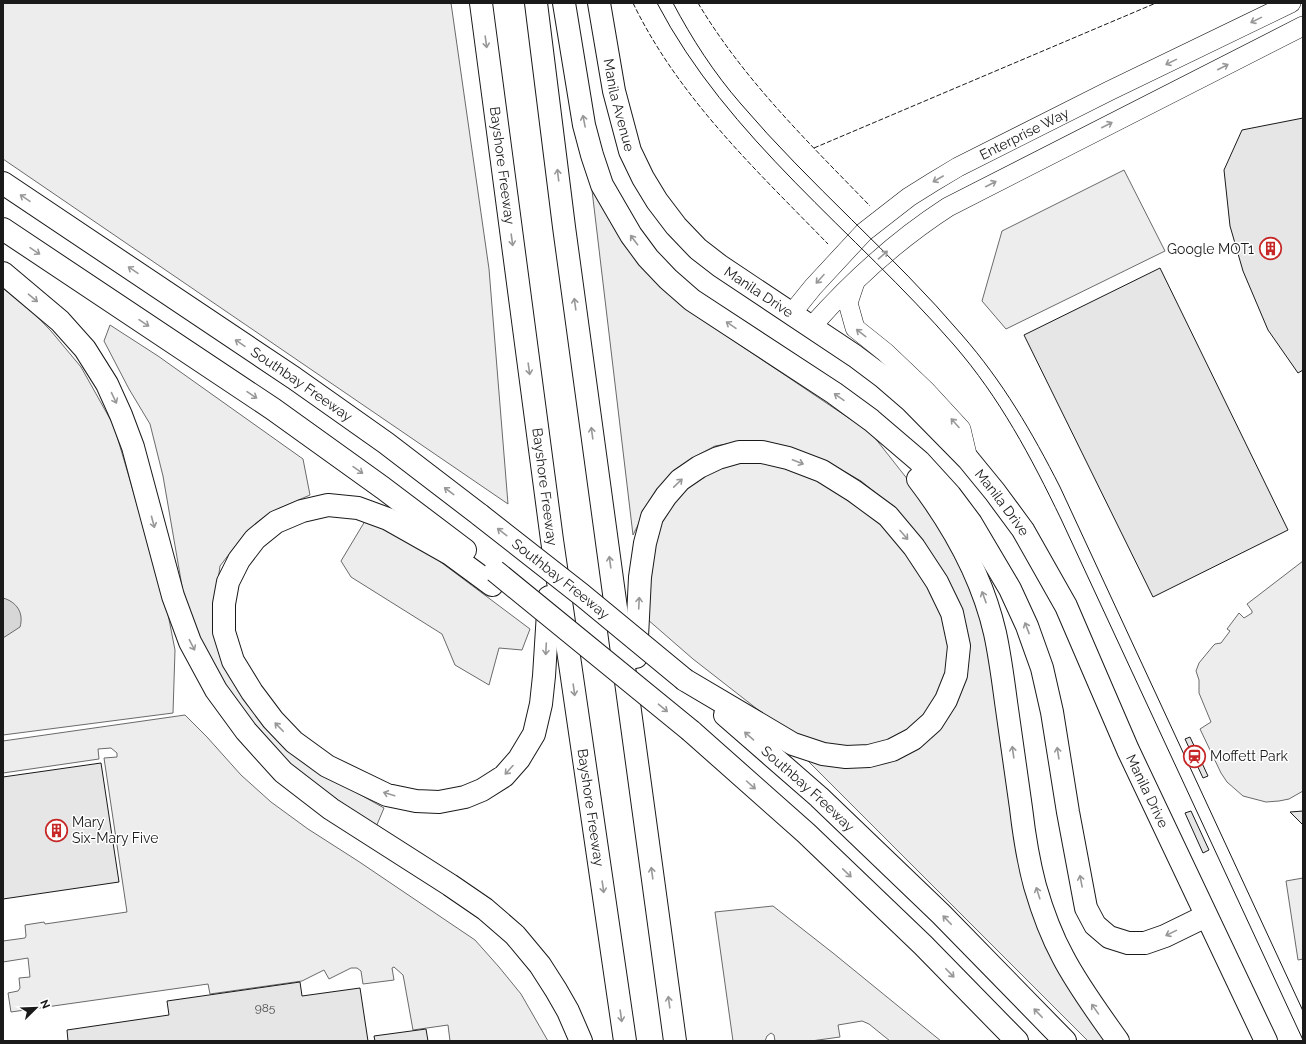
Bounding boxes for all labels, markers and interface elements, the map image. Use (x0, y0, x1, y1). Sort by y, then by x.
one-way arrow (1250, 17, 1262, 24)
one-way arrow (482, 35, 490, 48)
street label: Manila Avenue (601, 57, 638, 153)
one-way arrow (1165, 59, 1177, 66)
one-way arrow (1217, 62, 1229, 70)
street label: Enterprise Way (977, 104, 1072, 163)
street label: Bayshore Freeway (487, 106, 518, 226)
one-way arrow (579, 115, 587, 128)
one-way arrow (1101, 121, 1113, 128)
one-way arrow (554, 169, 562, 182)
one-way arrow (932, 175, 944, 183)
one-way arrow (985, 180, 997, 187)
one-way arrow (19, 193, 30, 202)
one-way arrow (508, 233, 516, 246)
one-way arrow (630, 234, 639, 245)
building icon: Google MOT1 (1257, 236, 1283, 262)
place label: Google MOT1 (1167, 241, 1254, 257)
one-way arrow (30, 246, 41, 255)
one-way arrow (878, 251, 889, 260)
street label: Manila Drive (721, 263, 796, 321)
one-way arrow (127, 266, 138, 274)
one-way arrow (816, 274, 825, 284)
one-way arrow (28, 293, 38, 302)
one-way arrow (571, 298, 579, 311)
one-way arrow (138, 319, 149, 327)
one-way arrow (725, 321, 737, 329)
one-way arrow (856, 329, 867, 338)
one-way arrow (235, 338, 246, 347)
street label: Southbay Freeway (248, 343, 356, 425)
one-way arrow (525, 362, 533, 375)
one-way arrow (246, 391, 257, 399)
one-way arrow (111, 392, 118, 404)
one-way arrow (834, 393, 845, 401)
one-way arrow (951, 418, 960, 428)
street label: Bayshore Freeway (529, 427, 561, 547)
one-way arrow (589, 427, 596, 440)
one-way arrow (792, 459, 804, 466)
one-way arrow (352, 466, 363, 474)
street label: Manila Drive (972, 466, 1033, 538)
one-way arrow (673, 478, 683, 488)
one-way arrow (443, 487, 454, 495)
one-way arrow (150, 515, 157, 528)
one-way arrow (496, 528, 507, 537)
one-way arrow (899, 530, 909, 540)
street label: Southbay Freeway (509, 535, 613, 623)
one-way arrow (606, 556, 614, 569)
one-way arrow (979, 591, 987, 603)
one-way arrow (635, 597, 642, 610)
one-way arrow (1023, 622, 1031, 634)
one-way arrow (189, 639, 196, 651)
one-way arrow (542, 642, 550, 655)
one-way arrow (570, 683, 578, 696)
one-way arrow (657, 703, 668, 712)
one-way arrow (275, 721, 284, 732)
one-way arrow (744, 732, 754, 741)
street label: Southbay Freeway (758, 743, 858, 835)
station icon: Moffett Park (1182, 743, 1208, 769)
one-way arrow (1009, 746, 1017, 759)
one-way arrow (1054, 747, 1062, 760)
street label: Bayshore Freeway (574, 748, 608, 868)
place label: Moffett Park (1210, 748, 1289, 764)
street label: Manila Drive (1123, 752, 1172, 830)
one-way arrow (505, 765, 514, 775)
one-way arrow (746, 780, 756, 789)
one-way arrow (382, 790, 395, 797)
place label: Mary Six-Mary Five (72, 814, 159, 846)
building icon: Mary Six-Mary Five (44, 817, 70, 843)
one-way arrow (648, 867, 656, 880)
one-way arrow (842, 868, 852, 878)
one-way arrow (1076, 875, 1084, 888)
one-way arrow (599, 881, 607, 894)
one-way arrow (1033, 888, 1041, 900)
one-way arrow (942, 915, 952, 925)
one-way arrow (1166, 930, 1178, 937)
one-way arrow (945, 968, 955, 978)
north arrow (16, 988, 56, 1028)
one-way arrow (666, 996, 673, 1009)
text: N (37, 998, 52, 1011)
house number: 985 (255, 1001, 276, 1015)
one-way arrow (1091, 1004, 1099, 1015)
one-way arrow (1033, 1008, 1043, 1018)
one-way arrow (617, 1009, 625, 1022)

